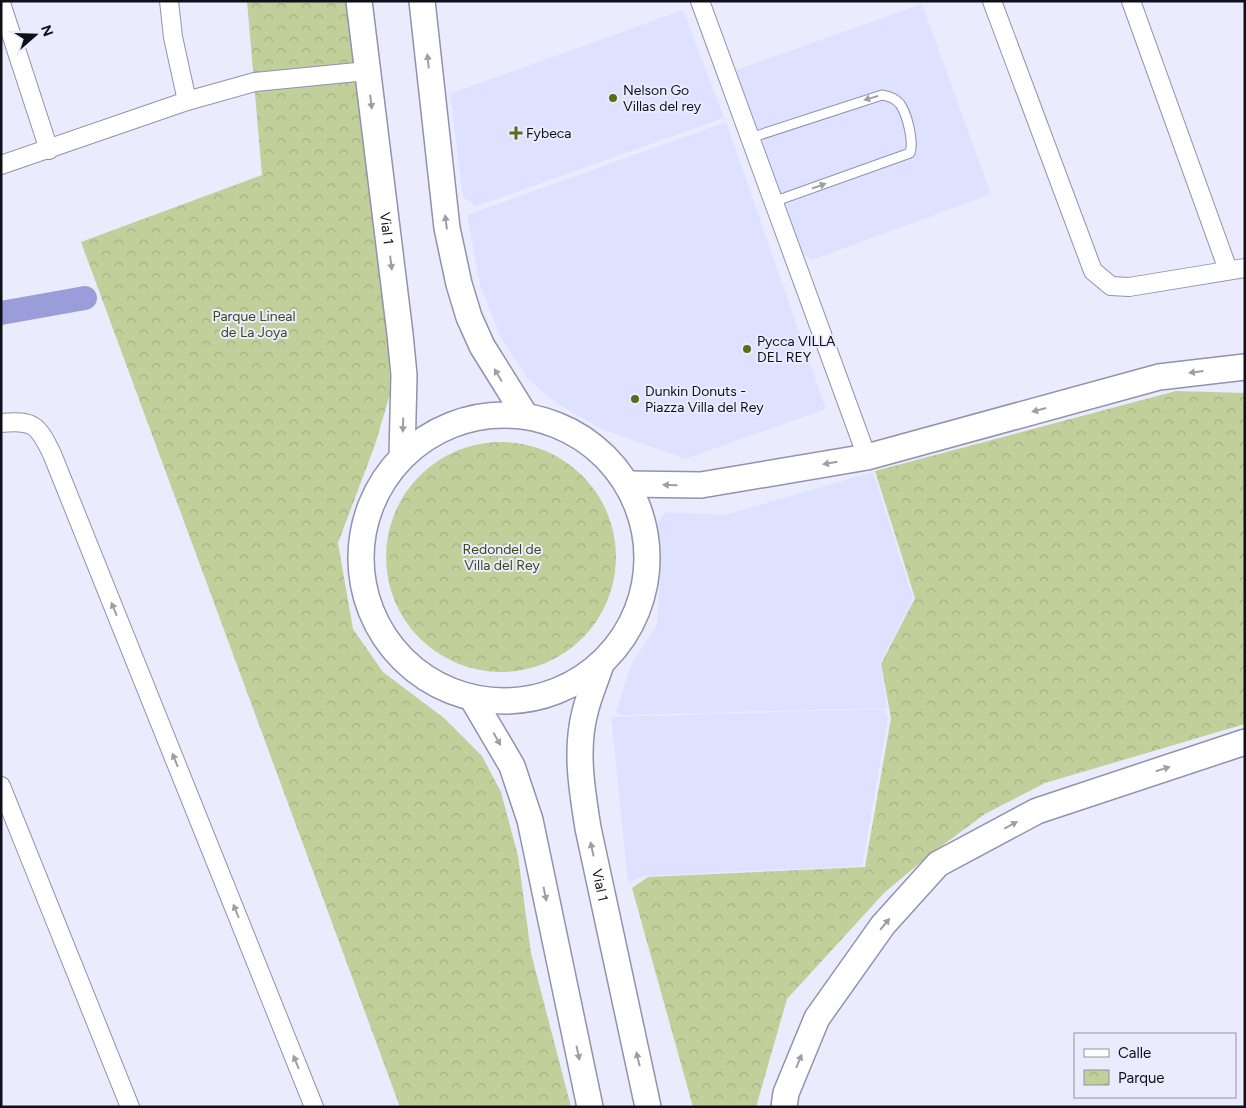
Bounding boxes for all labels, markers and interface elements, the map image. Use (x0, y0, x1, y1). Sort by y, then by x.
north arrow (10, 10, 60, 60)
text: N (37, 23, 57, 39)
one-way arrow (424, 52, 432, 68)
place label: Nelson Go Villas del rey (623, 82, 702, 115)
marker: Nelson Go Villas del rey (607, 92, 619, 104)
one-way arrow (367, 94, 375, 110)
one-way arrow (863, 95, 878, 103)
place label: Fybeca (526, 125, 572, 142)
marker: Fybeca (510, 127, 522, 139)
one-way arrow (812, 182, 827, 190)
street label: Vial 1 (376, 211, 397, 245)
one-way arrow (442, 214, 450, 230)
one-way arrow (387, 255, 395, 271)
park label: Parque Lineal de La Joya (212, 308, 296, 341)
place label: Pycca VILLA DEL REY (757, 333, 836, 366)
marker: Pycca VILLA DEL REY (741, 343, 753, 355)
one-way arrow (494, 368, 503, 381)
one-way arrow (1188, 369, 1204, 377)
place label: Dunkin Donuts - Piazza Villa del Rey (645, 383, 764, 416)
marker: Dunkin Donuts - Piazza Villa del Rey (629, 393, 641, 405)
one-way arrow (1031, 406, 1046, 414)
one-way arrow (399, 417, 407, 433)
one-way arrow (822, 460, 838, 468)
one-way arrow (662, 481, 678, 489)
park label: Redondel de Villa del Rey (463, 541, 542, 574)
one-way arrow (110, 602, 118, 616)
one-way arrow (493, 733, 502, 746)
one-way arrow (171, 752, 179, 767)
one-way arrow (1156, 765, 1171, 773)
one-way arrow (1003, 821, 1018, 829)
one-way arrow (588, 842, 596, 857)
street label: Vial 1 (588, 868, 612, 903)
one-way arrow (542, 886, 550, 902)
one-way arrow (231, 904, 239, 918)
one-way arrow (879, 917, 890, 930)
legend (1074, 1033, 1236, 1098)
text: Calle (1118, 1044, 1151, 1062)
one-way arrow (574, 1045, 582, 1060)
one-way arrow (634, 1052, 642, 1067)
one-way arrow (292, 1054, 299, 1069)
one-way arrow (796, 1054, 804, 1068)
text: Parque (1118, 1069, 1165, 1087)

